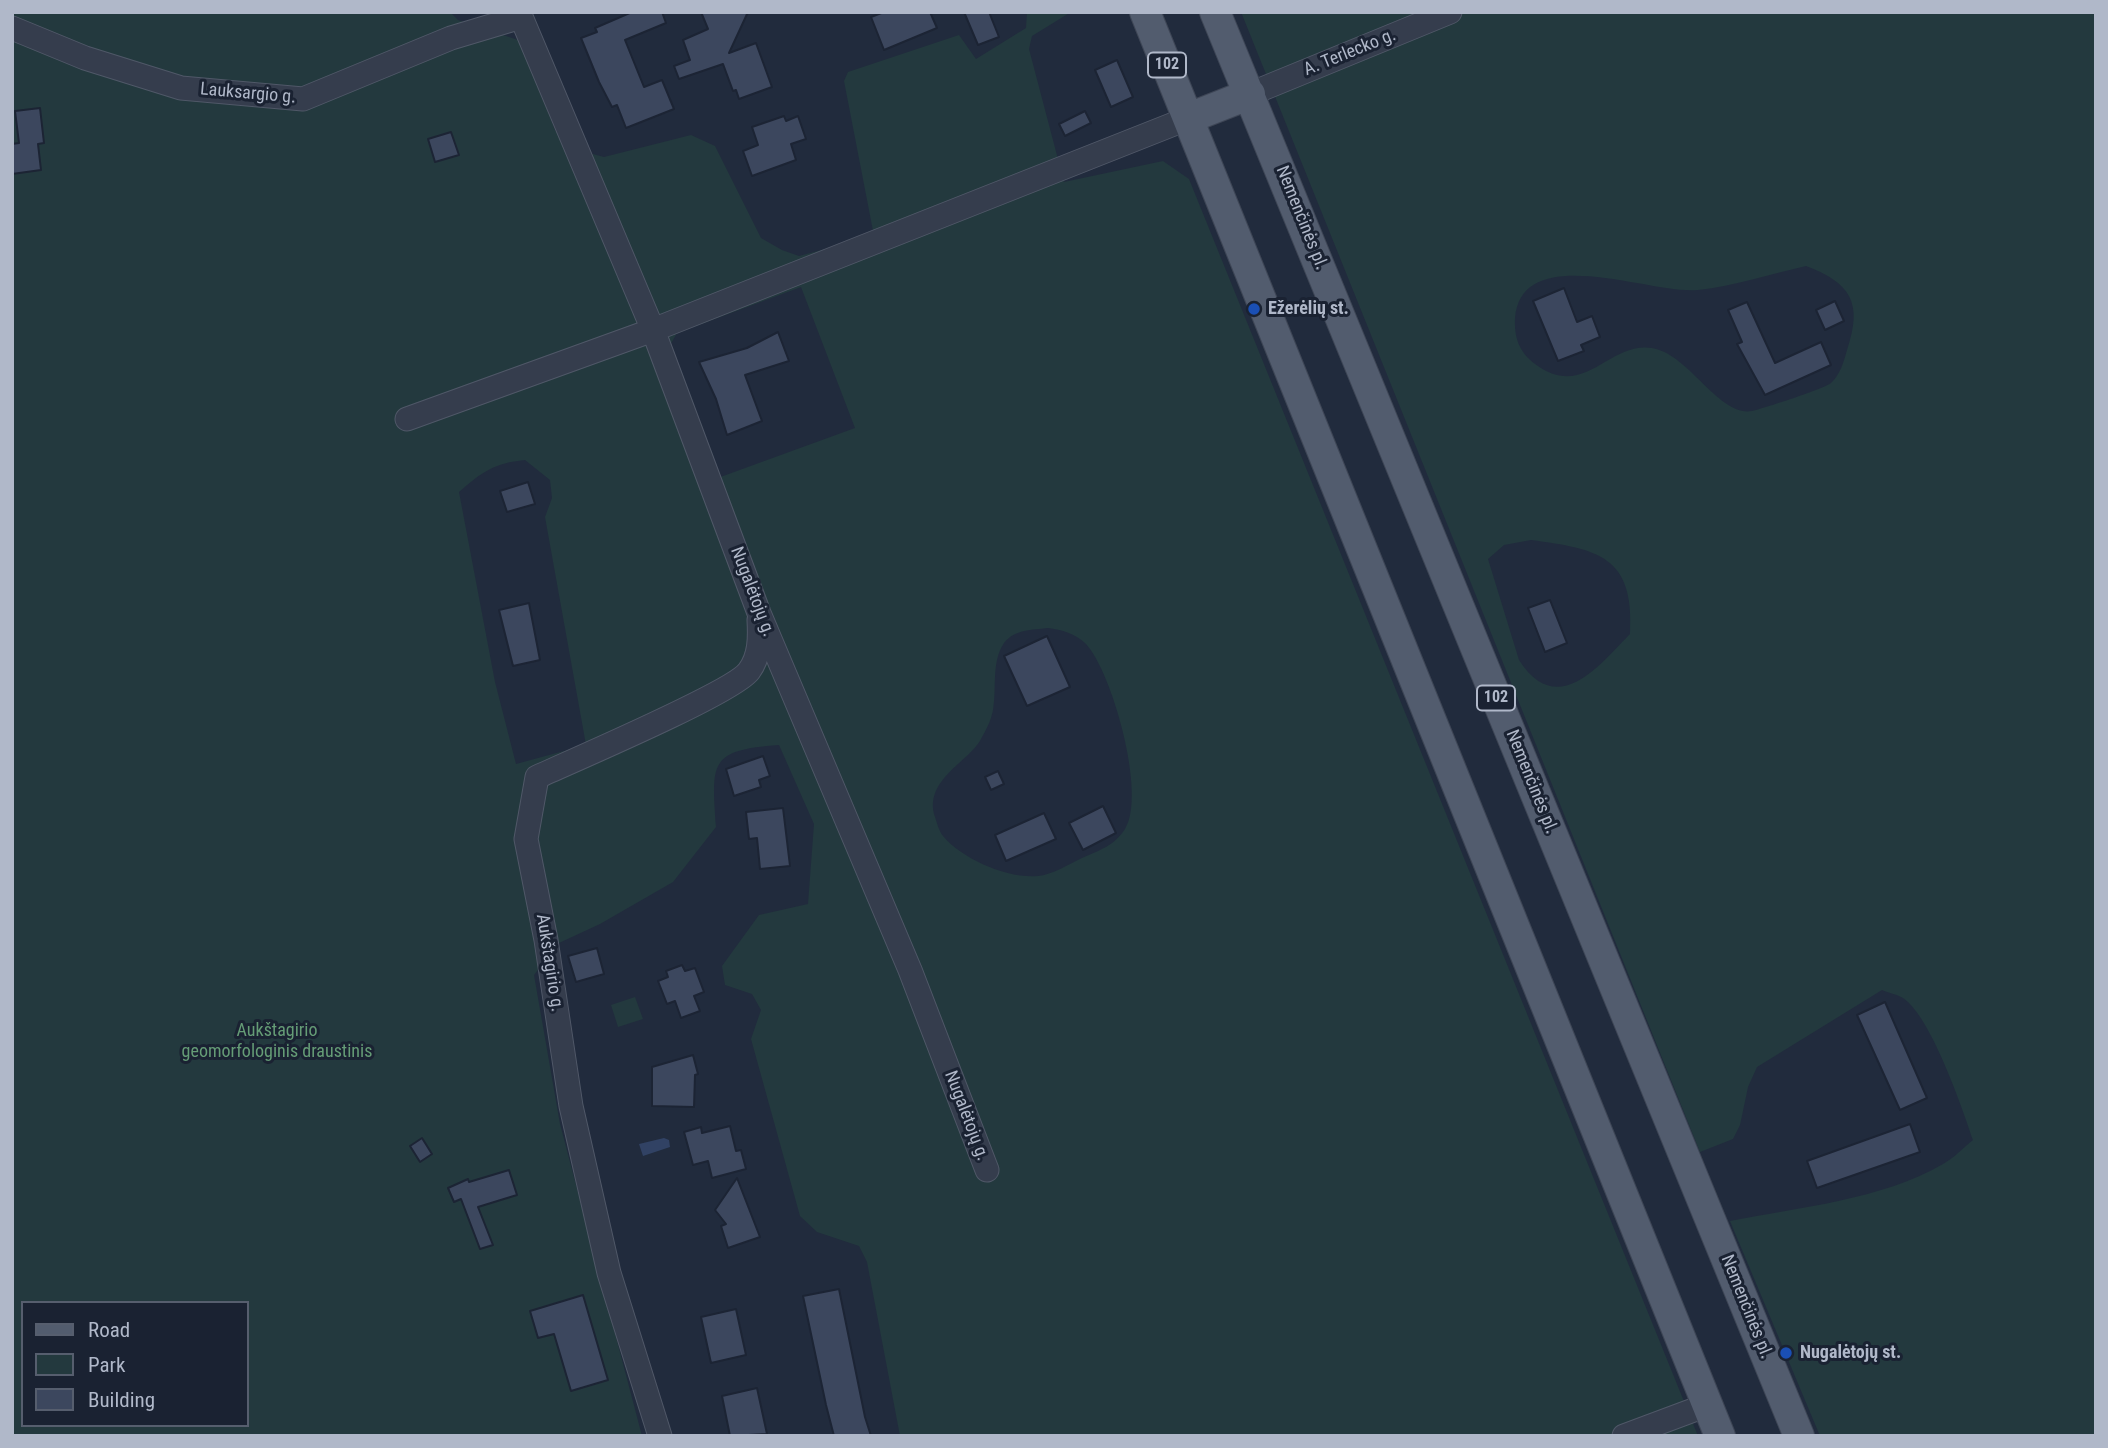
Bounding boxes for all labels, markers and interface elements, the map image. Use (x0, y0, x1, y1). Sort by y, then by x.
street label: A. Terlecko g. (1301, 25, 1399, 81)
road number: 102 (1148, 53, 1186, 78)
street label: Lauksargio g. (199, 79, 297, 109)
street label: Nemenčinės pl. (1270, 163, 1332, 273)
place label: Ežerėlių st. (1268, 298, 1349, 320)
marker: Ežerėlių st. (1246, 301, 1262, 317)
street label: Nugalėtojų g. (725, 544, 779, 640)
road number: 102 (1477, 685, 1515, 710)
street label: Nemenčinės pl. (1500, 727, 1562, 837)
street label: Aukštagirio g. (531, 913, 567, 1013)
park label: Aukštagirio geomorfologinis draustinis (182, 1020, 372, 1062)
street label: Nugalėtojų g. (939, 1068, 993, 1164)
street label: Nemenčinės pl. (1715, 1252, 1777, 1362)
legend (21, 1301, 248, 1427)
text: Road (88, 1318, 130, 1342)
place label: Nugalėtojų st. (1800, 1342, 1901, 1364)
marker: Nugalėtojų st. (1778, 1345, 1794, 1361)
text: Park (88, 1353, 125, 1377)
text: Building (88, 1388, 155, 1412)

